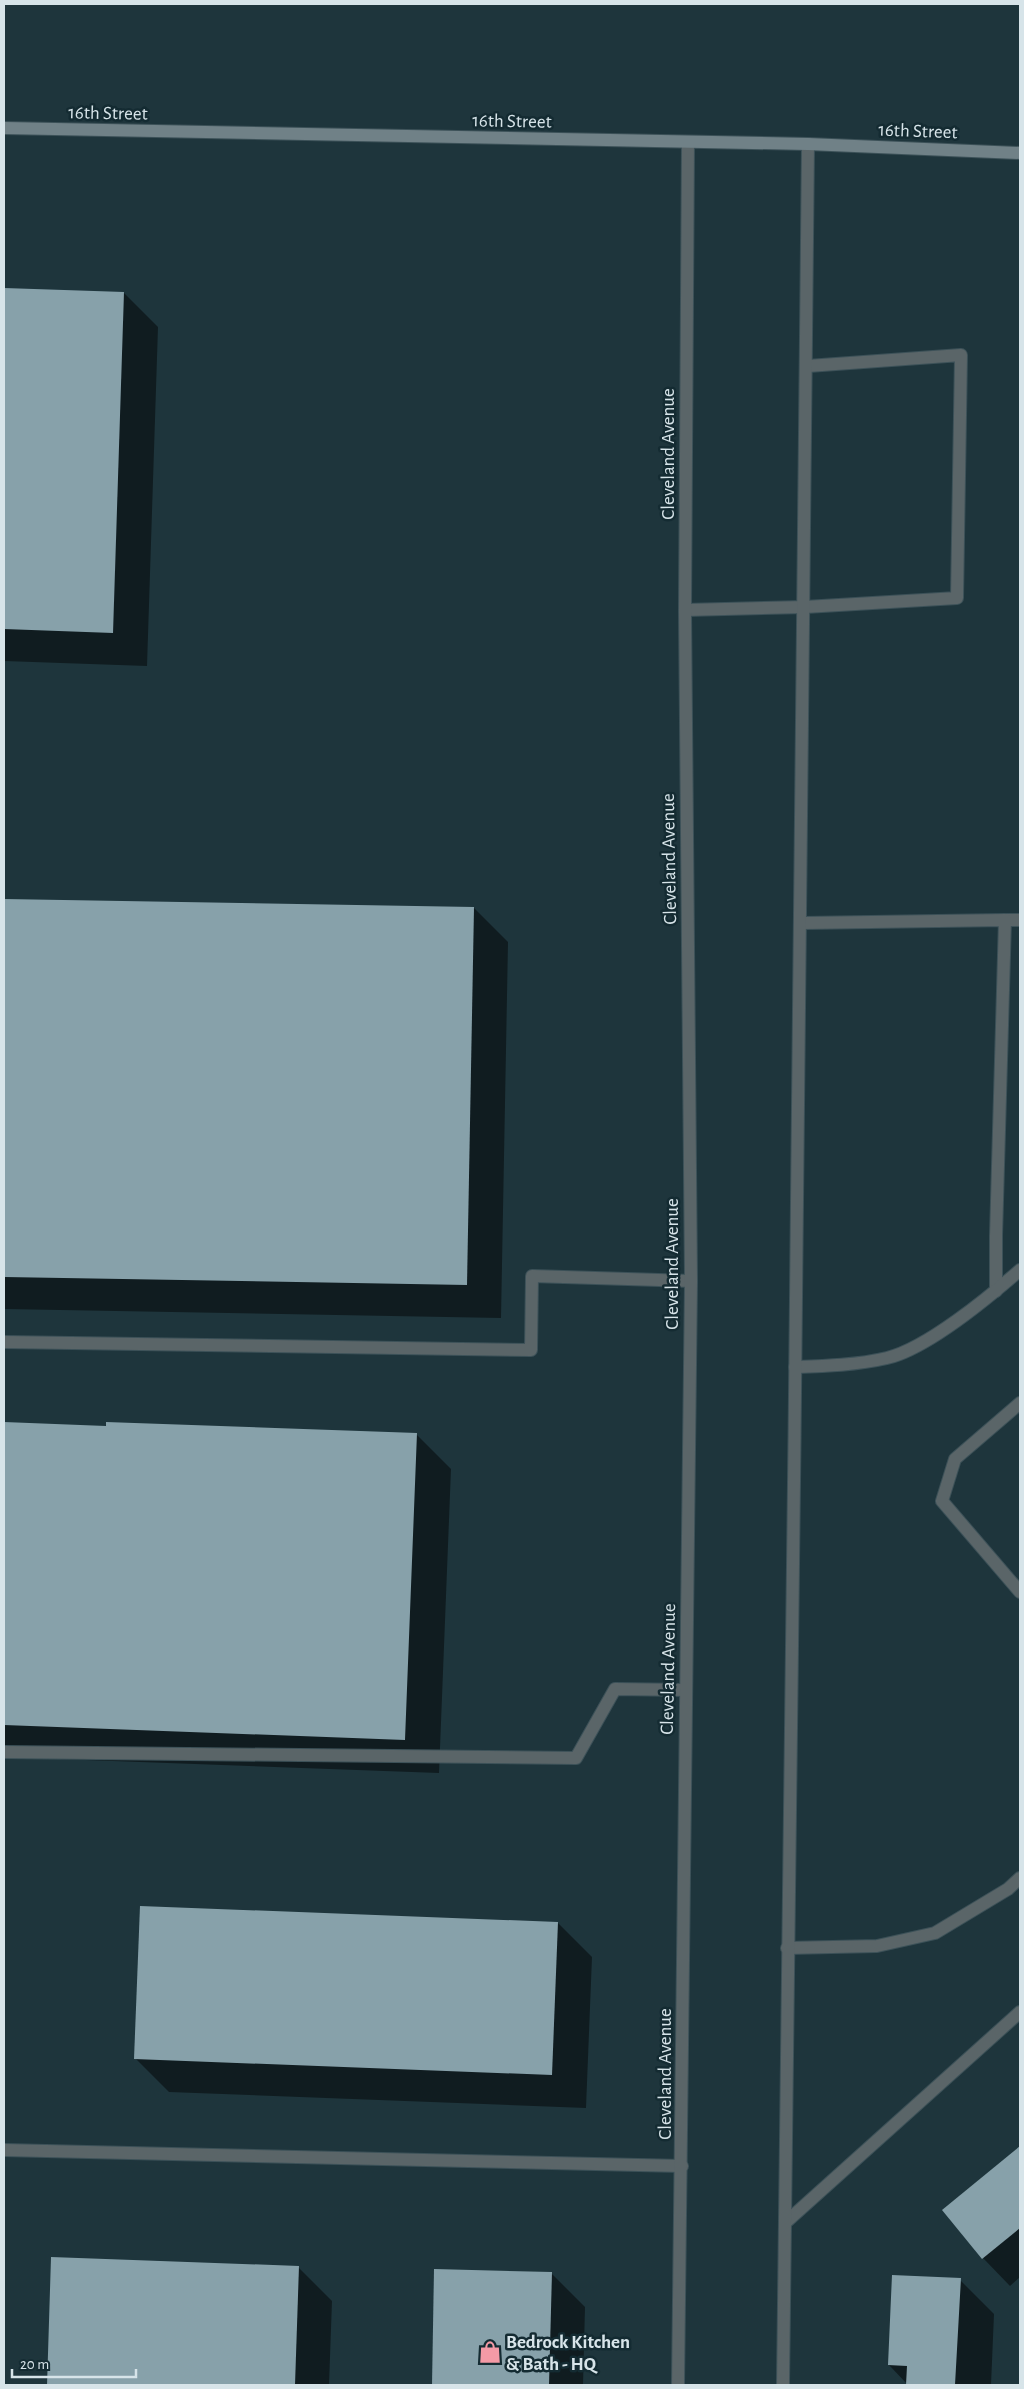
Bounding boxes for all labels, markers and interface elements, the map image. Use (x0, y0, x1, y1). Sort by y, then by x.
street label: 16th Street (68, 103, 148, 124)
street label: 16th Street (472, 111, 552, 132)
street label: 16th Street (878, 121, 958, 142)
street label: Cleveland Avenue (659, 388, 678, 520)
street label: Cleveland Avenue (659, 793, 680, 925)
street label: Cleveland Avenue (663, 1198, 682, 1330)
street label: Cleveland Avenue (658, 1603, 679, 1735)
street label: Cleveland Avenue (656, 2008, 675, 2140)
place label: Bedrock Kitchen & Bath - HQ (506, 2333, 630, 2374)
shop icon: Bedrock Kitchen & Bath - HQ (477, 2339, 503, 2365)
scale bar (12, 2346, 136, 2378)
text: 20 m (20, 2357, 49, 2372)

